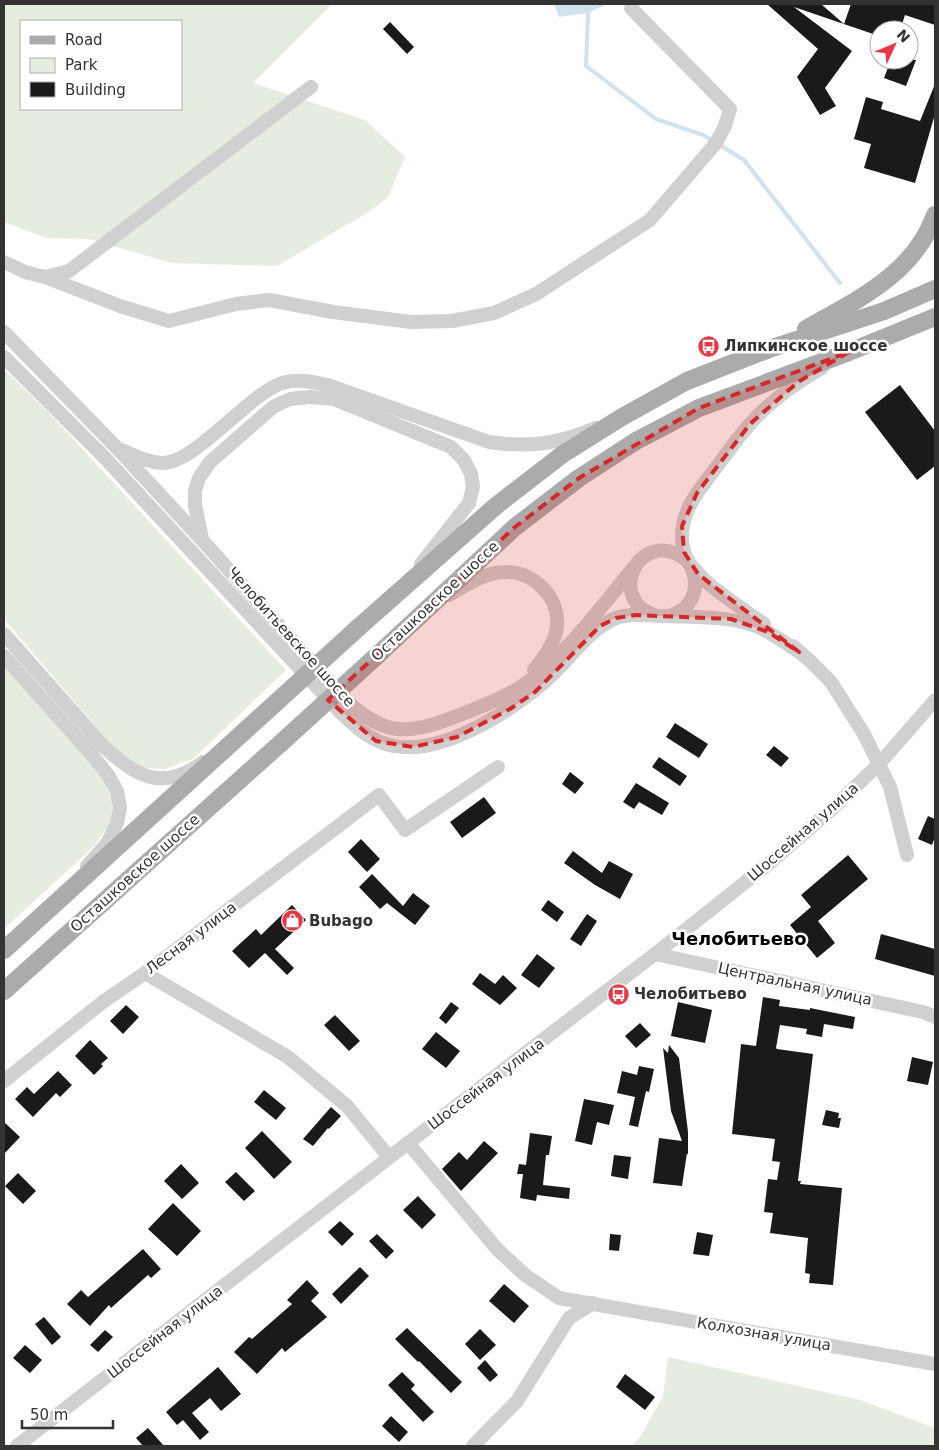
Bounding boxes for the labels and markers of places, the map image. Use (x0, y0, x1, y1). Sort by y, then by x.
bus stop icon: Липкинское шоссе (696, 334, 720, 358)
place label: Липкинское шоссе (724, 337, 887, 355)
shop icon: Bubago (281, 909, 305, 933)
place label: Bubago (309, 912, 373, 930)
bus stop icon: Челобитьево (606, 982, 630, 1006)
place label: Челобитьево (634, 985, 747, 1003)

